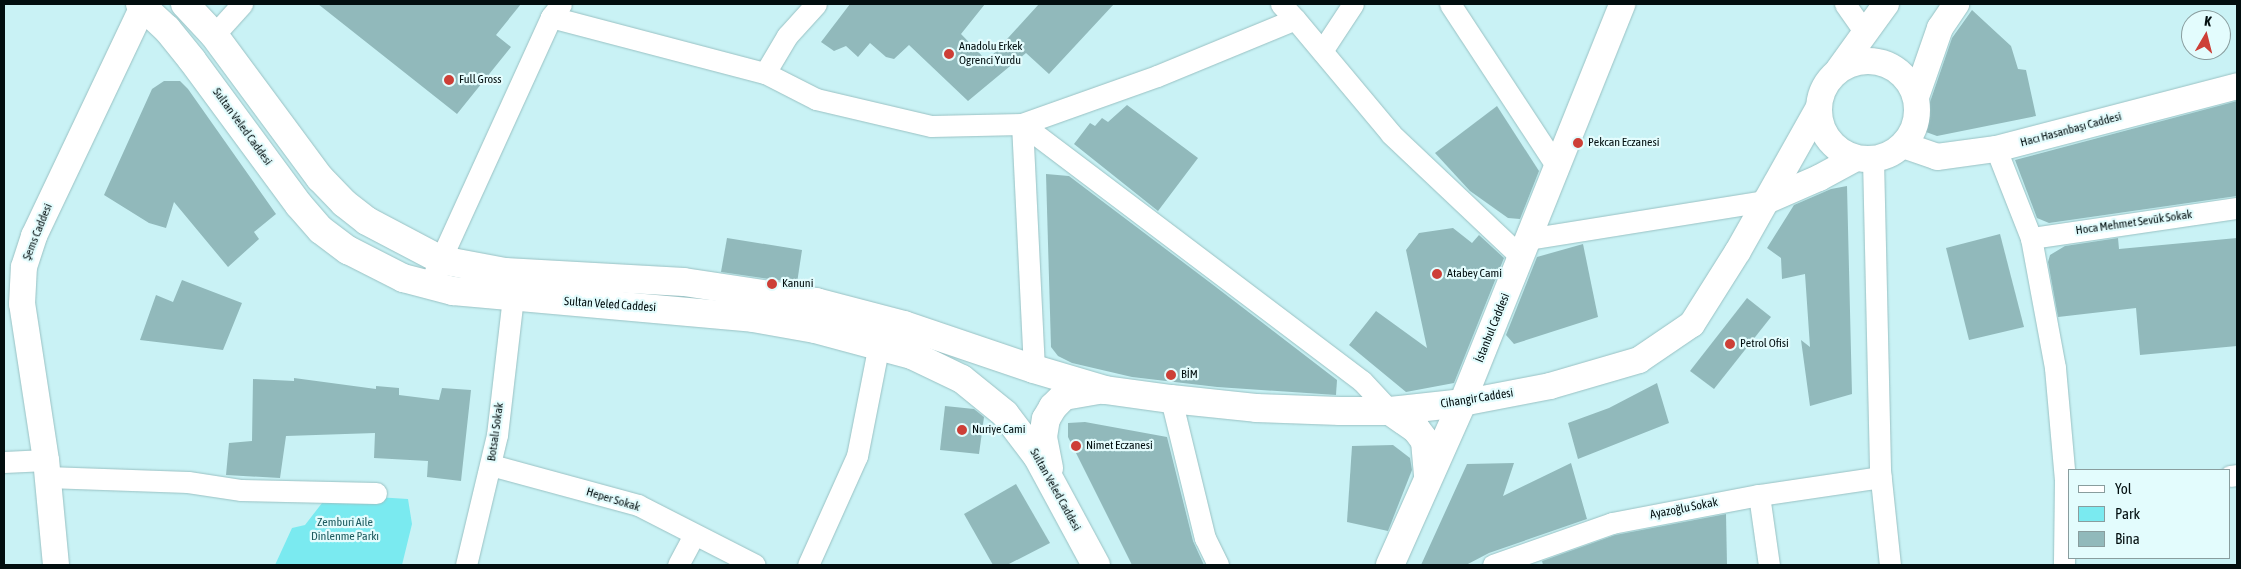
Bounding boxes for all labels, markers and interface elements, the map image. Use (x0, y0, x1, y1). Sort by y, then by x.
north arrow (2181, 10, 2231, 60)
text: K (2203, 13, 2212, 30)
place label: Anadolu Erkek Ogrenci Yurdu (959, 40, 1023, 68)
marker: Anadolu Erkek Ogrenci Yurdu (943, 48, 955, 60)
place label: Full Gross (459, 73, 502, 87)
marker: Full Gross (443, 74, 455, 86)
street label: Sultan Veled Caddesi (209, 86, 275, 168)
street label: Hacı Hasanbaşı Caddesi (2019, 110, 2123, 150)
place label: Pekcan Eczanesi (1588, 136, 1659, 150)
marker: Pekcan Eczanesi (1572, 137, 1584, 149)
street label: Şems Caddesi (20, 202, 56, 262)
street label: Hoca Mehmet Sevük Sokak (2075, 208, 2193, 238)
place label: Atabey Cami (1447, 267, 1502, 281)
marker: Atabey Cami (1431, 268, 1443, 280)
place label: Kanuni (782, 277, 813, 291)
marker: Kanuni (766, 278, 778, 290)
street label: İstanbul Caddesi (1473, 291, 1513, 365)
street label: Sultan Veled Caddesi (564, 295, 656, 315)
place label: Petrol Ofisi (1740, 337, 1789, 351)
marker: Petrol Ofisi (1724, 338, 1736, 350)
place label: BİM (1181, 368, 1198, 382)
marker: BİM (1165, 369, 1177, 381)
street label: Cihangir Caddesi (1440, 386, 1514, 412)
street label: Botsalı Sokak (485, 402, 507, 462)
place label: Nuriye Cami (972, 423, 1025, 437)
marker: Nuriye Cami (956, 424, 968, 436)
place label: Nimet Eczanesi (1086, 439, 1153, 453)
marker: Nimet Eczanesi (1070, 440, 1082, 452)
street label: Sultan Veled Caddesi (1026, 446, 1084, 534)
legend (2068, 469, 2231, 559)
text: Yol (2115, 480, 2132, 497)
street label: Heper Sokak (584, 485, 642, 515)
street label: Ayazoğlu Sokak (1649, 495, 1719, 523)
text: Park (2115, 505, 2140, 522)
park label: Zemburi Aile Dinlenme Parkı (311, 516, 379, 544)
text: Bina (2115, 530, 2140, 547)

